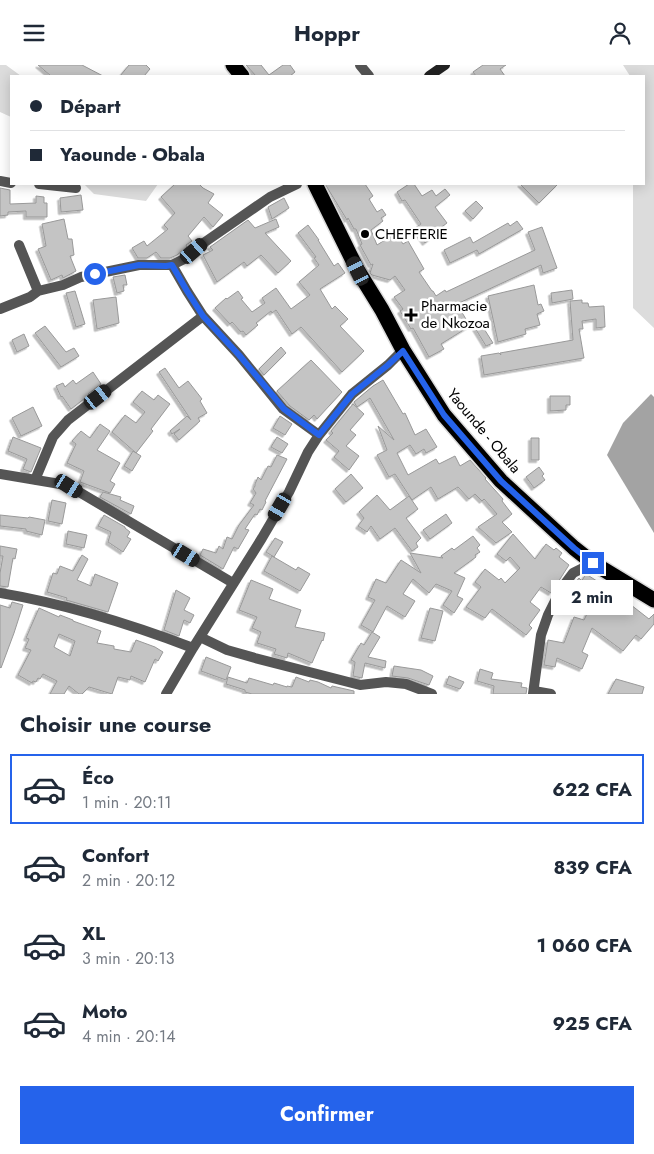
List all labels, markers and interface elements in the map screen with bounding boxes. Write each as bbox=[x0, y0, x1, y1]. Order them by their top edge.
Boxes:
text: Hoppr bbox=[294, 17, 360, 49]
icon: menu bbox=[20, 19, 48, 47]
icon: person bbox=[606, 19, 634, 47]
text: Départ bbox=[60, 93, 121, 120]
text: Yaounde - Obala bbox=[60, 141, 205, 168]
place label: CHEFFERIE bbox=[375, 223, 448, 245]
marker: CHEFFERIE bbox=[359, 228, 371, 240]
car bbox=[177, 235, 210, 267]
car bbox=[344, 254, 371, 288]
route start bbox=[84, 263, 106, 285]
place label: Pharmacie de Nkozoa bbox=[421, 295, 490, 334]
marker: Pharmacie de Nkozoa bbox=[405, 309, 417, 321]
car bbox=[81, 382, 114, 412]
street label: Yaounde - Obala bbox=[442, 384, 526, 478]
car bbox=[52, 472, 85, 500]
car bbox=[266, 490, 293, 524]
car bbox=[169, 541, 202, 569]
route end bbox=[582, 552, 604, 574]
callout: 2 min bbox=[552, 581, 634, 615]
text: 2 min bbox=[571, 586, 613, 609]
text: Choisir une course bbox=[20, 708, 211, 740]
text: Éco bbox=[82, 764, 114, 791]
icon: car bbox=[22, 767, 67, 812]
text: 622 CFA bbox=[552, 776, 632, 803]
text: 1 min · 20:11 bbox=[82, 791, 171, 814]
text: Confort bbox=[82, 842, 149, 869]
icon: car bbox=[22, 845, 67, 890]
text: 839 CFA bbox=[553, 854, 632, 881]
text: 2 min · 20:12 bbox=[82, 869, 175, 892]
text: XL bbox=[82, 920, 105, 947]
icon: car bbox=[22, 923, 67, 968]
text: 1 060 CFA bbox=[537, 932, 632, 959]
text: 3 min · 20:13 bbox=[82, 947, 174, 970]
text: Moto bbox=[82, 998, 127, 1025]
icon: car bbox=[22, 1001, 67, 1046]
text: 925 CFA bbox=[552, 1010, 632, 1037]
text: 4 min · 20:14 bbox=[82, 1025, 176, 1048]
button: Confirmer bbox=[20, 1086, 634, 1144]

